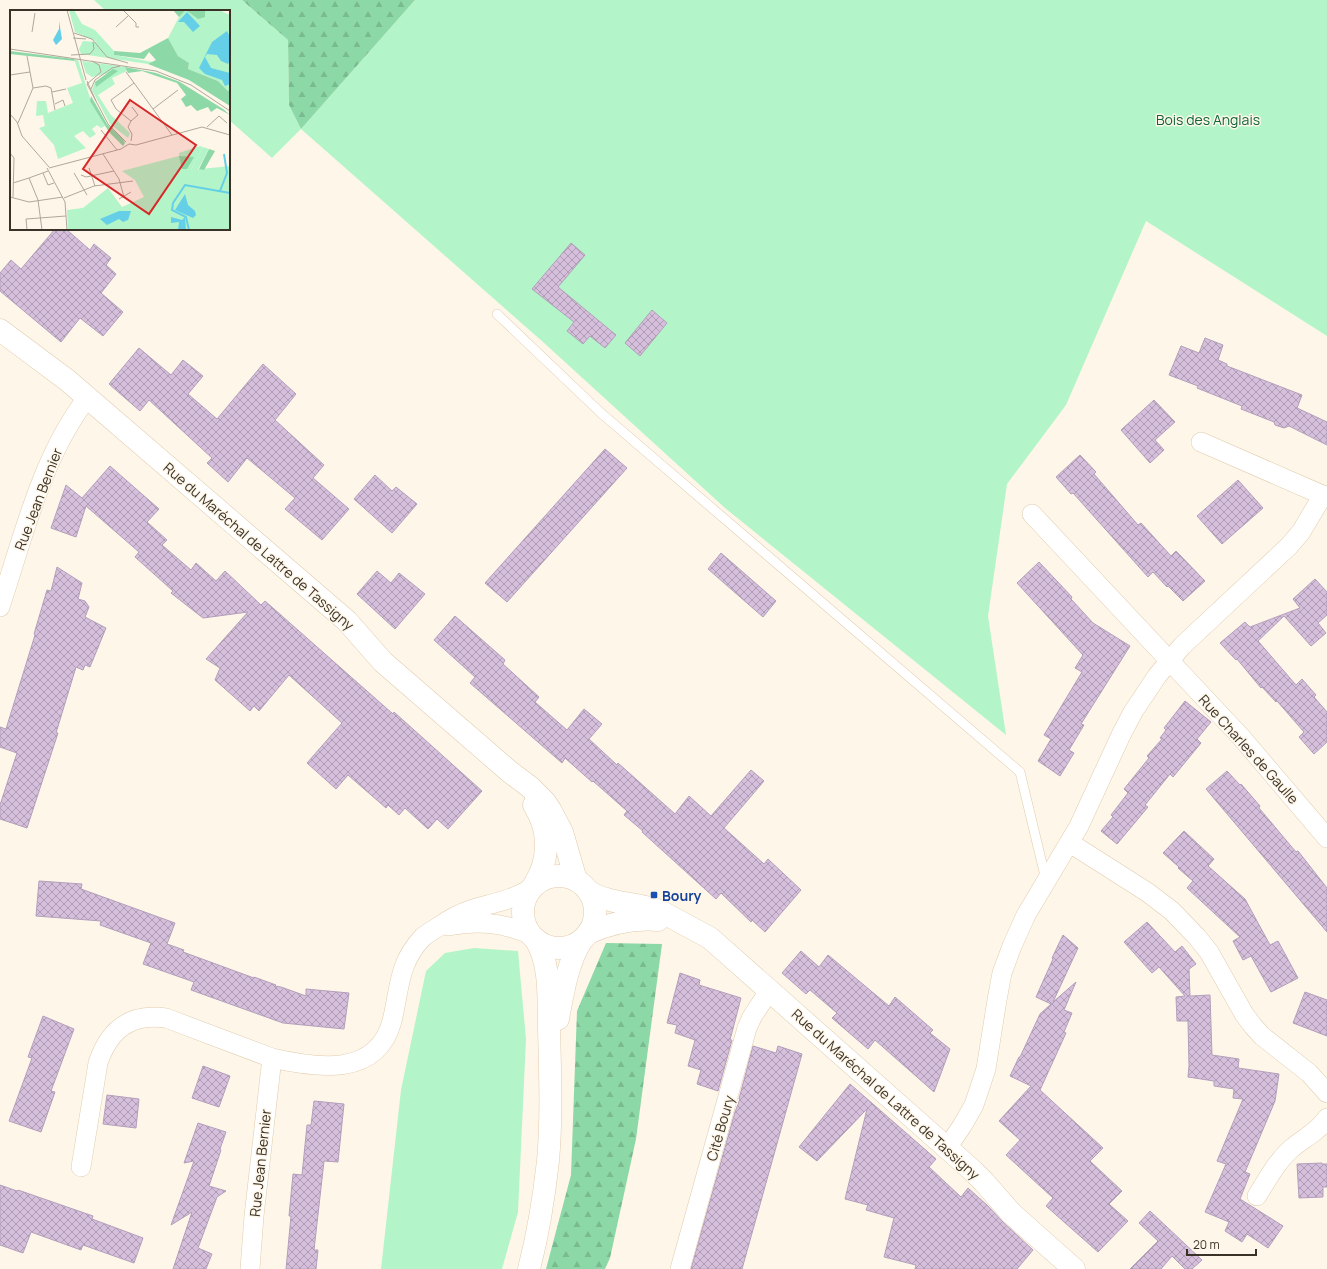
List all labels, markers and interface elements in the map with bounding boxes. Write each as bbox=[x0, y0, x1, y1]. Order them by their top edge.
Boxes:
inset map bbox=[10, 10, 230, 230]
park label: Bois des Anglais bbox=[1156, 110, 1260, 129]
street label: Rue Jean Bernier bbox=[10, 445, 66, 553]
street label: Rue du Maréchal de Lattre de Tassigny bbox=[160, 458, 359, 635]
street label: Rue Charles de Gaulle bbox=[1195, 690, 1303, 808]
place label: Boury bbox=[662, 886, 702, 905]
marker: Boury bbox=[649, 890, 659, 900]
street label: Rue du Maréchal de Lattre de Tassigny bbox=[788, 1004, 985, 1184]
street label: Cité Boury bbox=[702, 1092, 739, 1163]
street label: Rue Jean Bernier bbox=[245, 1108, 275, 1218]
scale bar bbox=[1187, 1231, 1256, 1257]
text: 20 m bbox=[1193, 1236, 1220, 1253]

